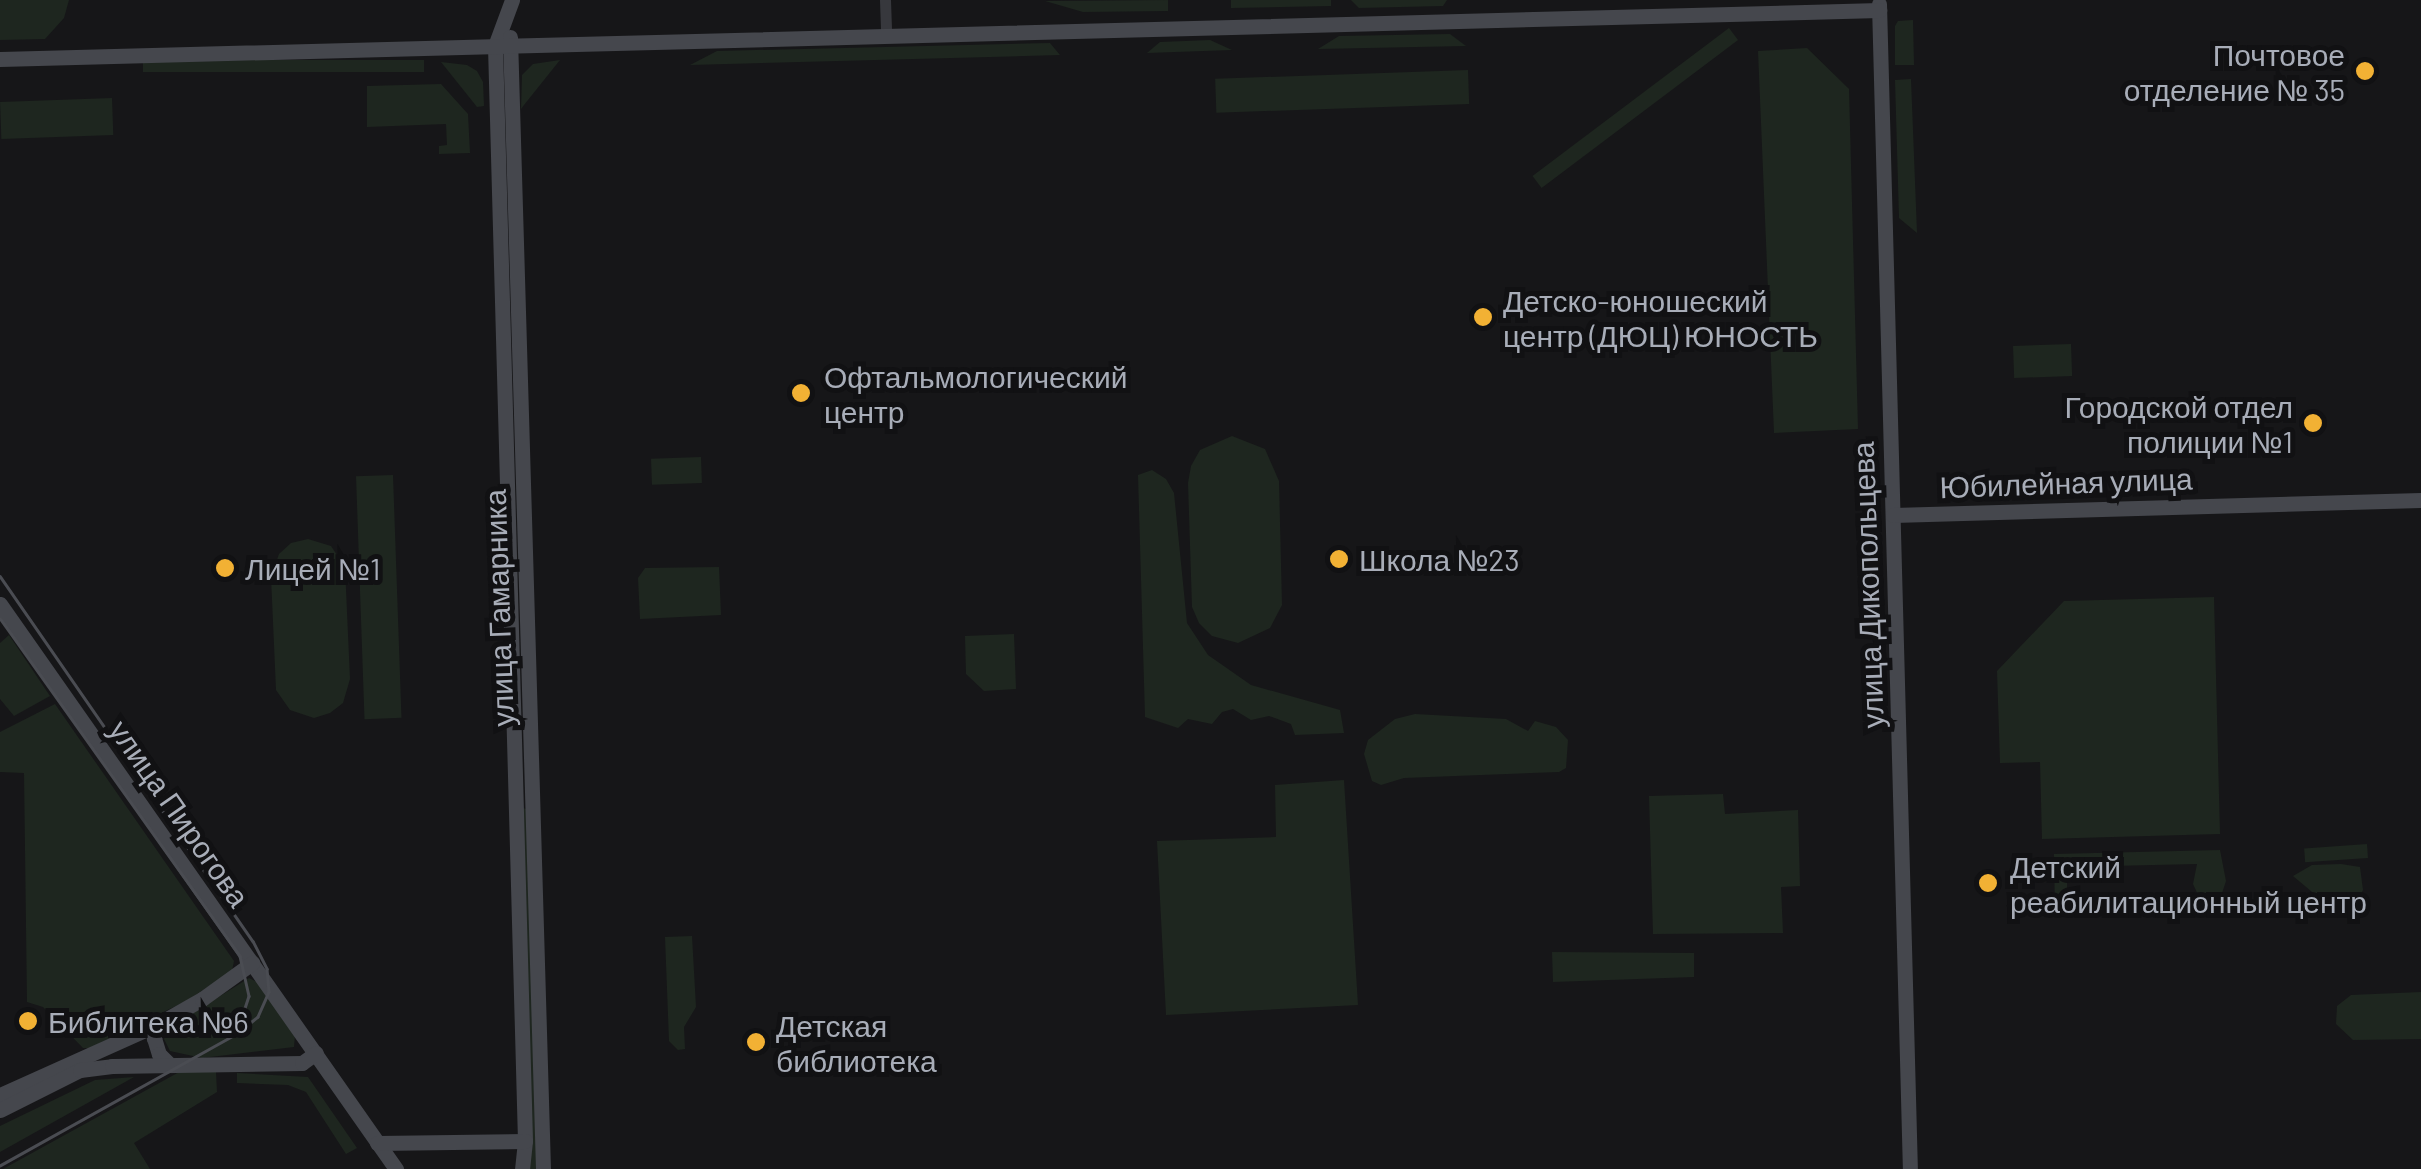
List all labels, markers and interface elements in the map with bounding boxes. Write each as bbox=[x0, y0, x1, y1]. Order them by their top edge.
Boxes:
place label: Почтовое отделение № 35 bbox=[2124, 36, 2345, 106]
marker: Почтовое отделение № 35 bbox=[2354, 60, 2376, 82]
place label: Детско-юношеский центр (ДЮЦ) ЮНОСТЬ bbox=[1503, 282, 1818, 352]
marker: Детско-юношеский центр (ДЮЦ) ЮНОСТЬ bbox=[1472, 306, 1494, 328]
place label: Офтальмологический центр bbox=[824, 358, 1127, 428]
marker: Офтальмологический центр bbox=[788, 380, 814, 406]
place label: Городской отдел полиции №1 bbox=[2064, 388, 2293, 458]
marker: Городской отдел полиции №1 bbox=[2302, 412, 2324, 434]
street label: улица Дикопольцева bbox=[1844, 441, 1890, 729]
street label: Юбилейная улица bbox=[1939, 460, 2193, 504]
street label: улица Гамарника bbox=[476, 489, 520, 727]
place label: Школа №23 bbox=[1359, 541, 1520, 577]
marker: Школа №23 bbox=[1328, 548, 1350, 570]
place label: Лицей №1 bbox=[245, 550, 380, 586]
marker: Лицей №1 bbox=[214, 557, 236, 579]
street label: улица Пирогова bbox=[102, 713, 258, 913]
place label: Детский реабилитационный центр bbox=[2010, 848, 2367, 918]
marker: Детский реабилитационный центр bbox=[1975, 870, 2001, 896]
place label: Библитека №6 bbox=[48, 1003, 249, 1039]
place label: Детская библиотека bbox=[776, 1007, 937, 1078]
marker: Библитека №6 bbox=[17, 1010, 39, 1032]
marker: Детская библиотека bbox=[745, 1031, 767, 1053]

